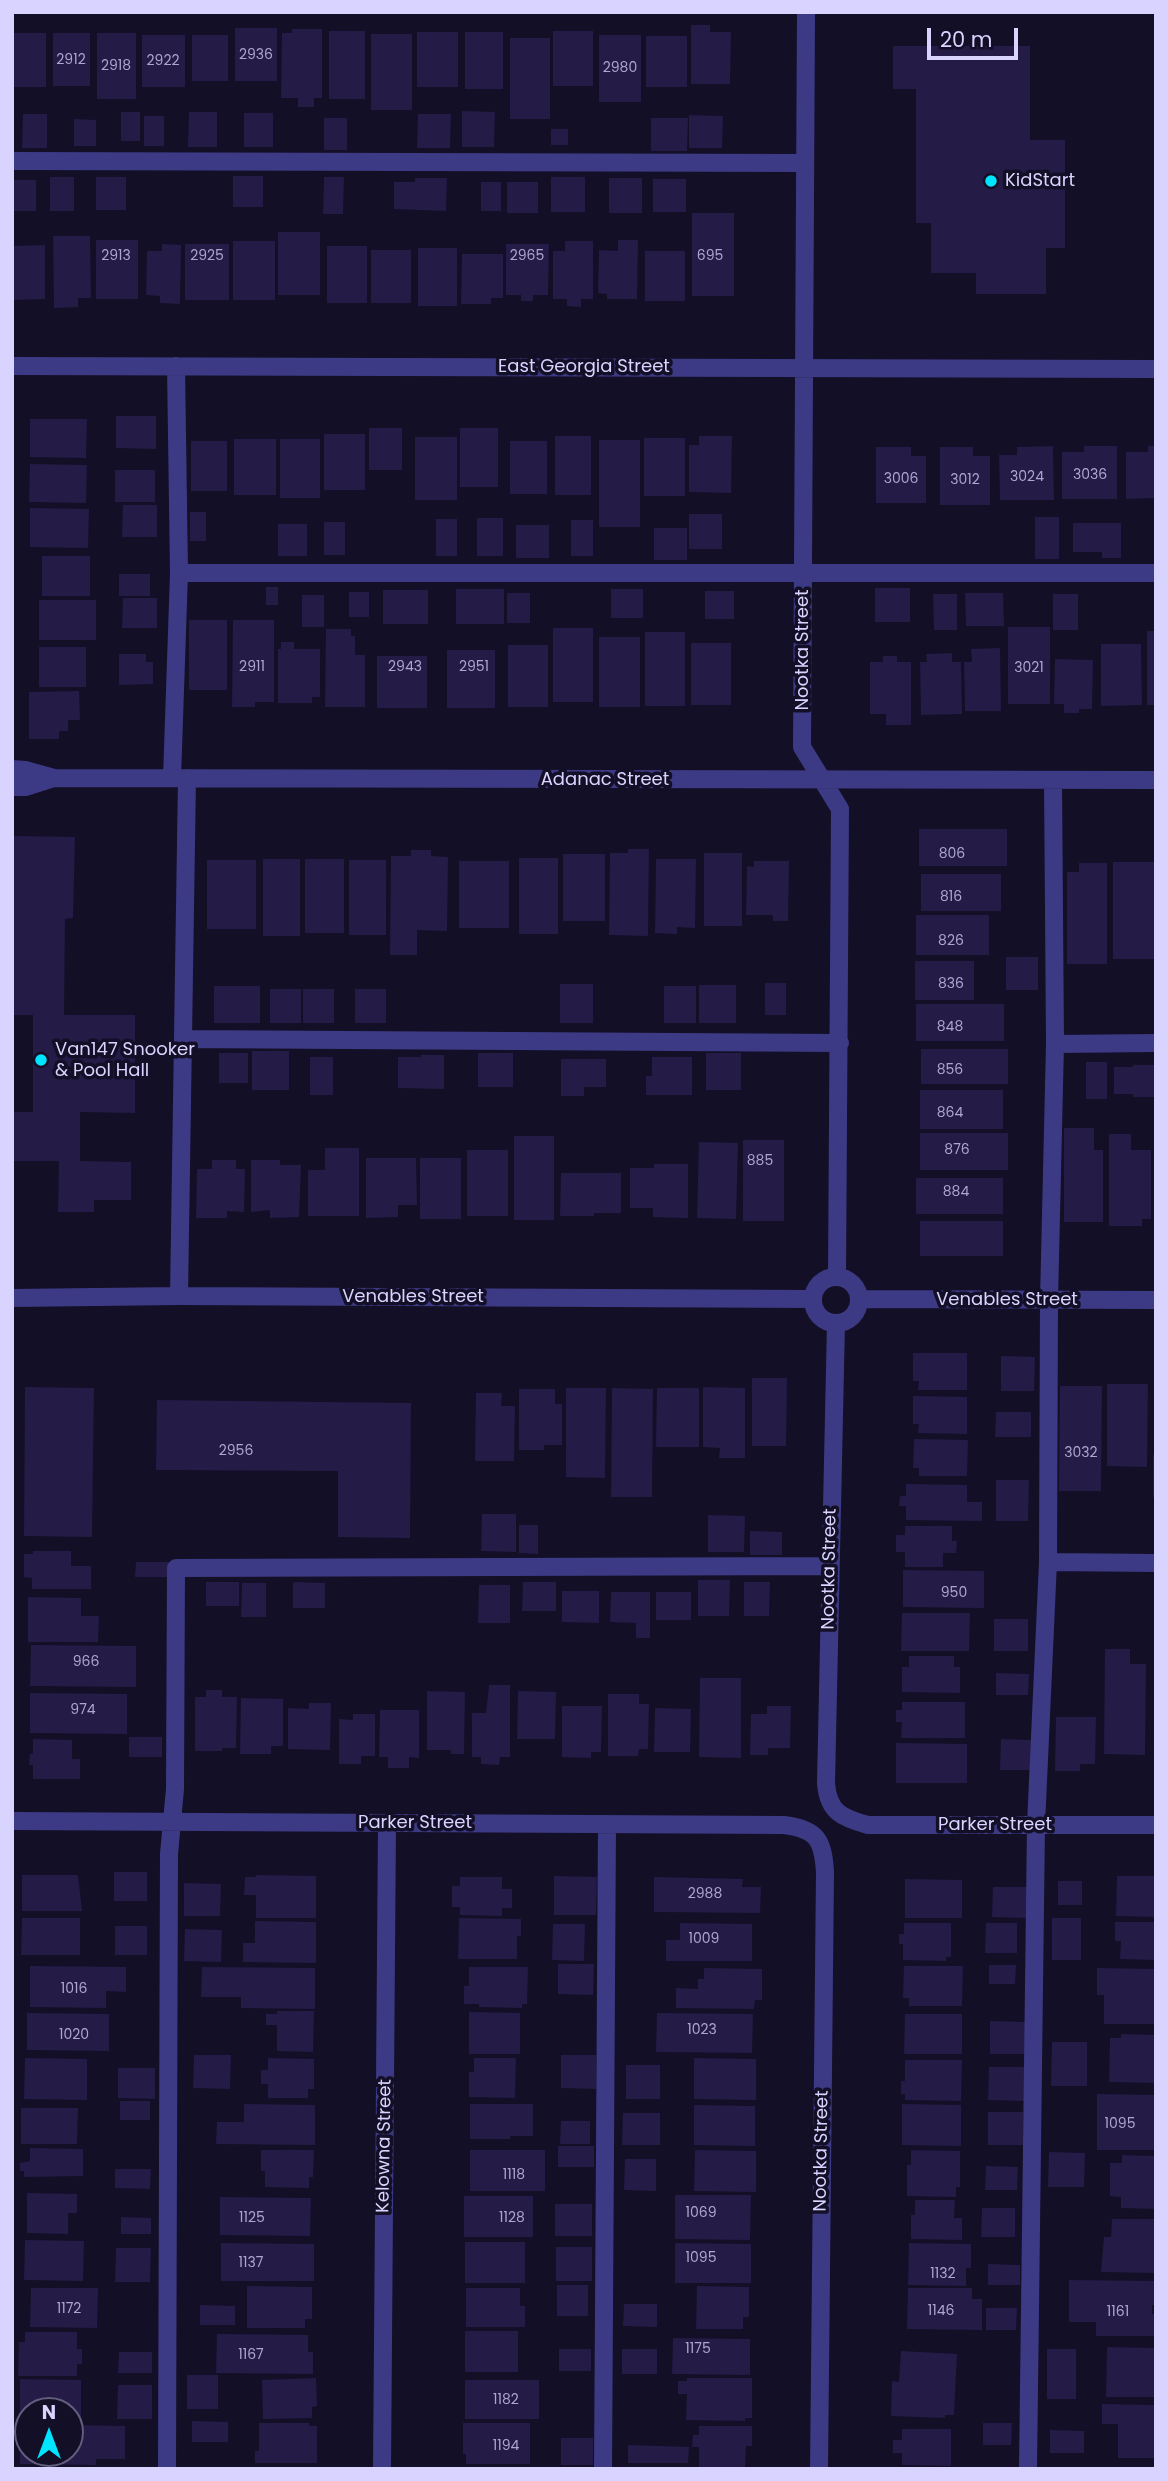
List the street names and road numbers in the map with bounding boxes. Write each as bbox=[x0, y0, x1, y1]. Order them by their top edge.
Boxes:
street label: East Georgia Street bbox=[498, 356, 670, 378]
street label: Nootka Street bbox=[792, 589, 814, 711]
street label: Adanac Street bbox=[541, 769, 669, 791]
street label: Venables Street bbox=[342, 1286, 484, 1308]
street label: Venables Street bbox=[936, 1289, 1078, 1311]
street label: Nootka Street bbox=[818, 1508, 842, 1630]
street label: Parker Street bbox=[358, 1812, 472, 1834]
street label: Parker Street bbox=[938, 1814, 1052, 1836]
street label: Kelowna Street bbox=[373, 2079, 397, 2213]
street label: Nootka Street bbox=[810, 2090, 834, 2212]

